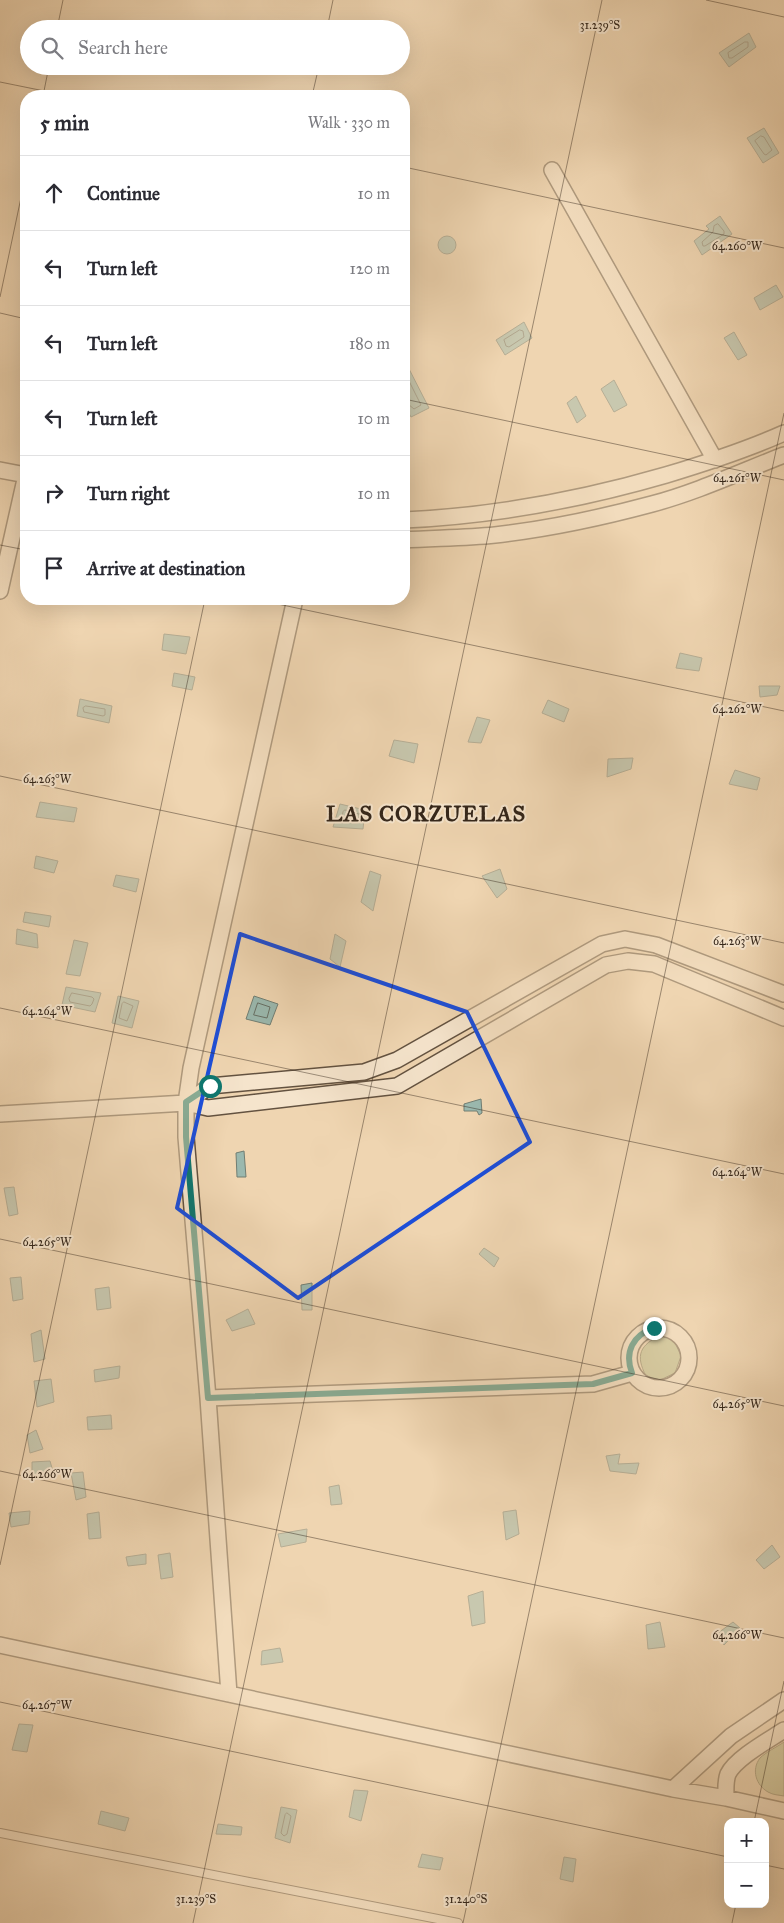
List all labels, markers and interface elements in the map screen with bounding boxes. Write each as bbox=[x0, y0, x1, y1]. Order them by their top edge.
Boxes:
text: 31.239°S bbox=[580, 18, 620, 32]
search box bbox=[20, 20, 410, 75]
icon: search bbox=[38, 34, 66, 62]
text: Search here bbox=[78, 36, 168, 59]
text: 5 min bbox=[40, 110, 89, 136]
text: Walk · 330 m bbox=[308, 113, 390, 132]
icon: ahead bbox=[40, 179, 68, 207]
text: Continue bbox=[87, 182, 160, 205]
text: 10 m bbox=[358, 184, 390, 203]
text: 64.260°W bbox=[712, 239, 763, 253]
icon: left bbox=[40, 254, 68, 282]
text: Turn left bbox=[87, 257, 157, 280]
text: 120 m bbox=[350, 259, 390, 278]
icon: left bbox=[40, 329, 68, 357]
text: Turn left bbox=[87, 332, 157, 355]
text: 180 m bbox=[349, 334, 390, 353]
icon: left bbox=[40, 404, 68, 432]
text: Turn left bbox=[87, 407, 157, 430]
text: 10 m bbox=[358, 409, 390, 428]
text: 64.261°W bbox=[713, 471, 762, 485]
icon: right bbox=[40, 479, 68, 507]
text: Turn right bbox=[87, 482, 170, 505]
text: 10 m bbox=[358, 484, 390, 503]
icon: arrive bbox=[40, 554, 68, 582]
text: Arrive at destination bbox=[87, 557, 245, 580]
text: 64.262°W bbox=[712, 702, 762, 716]
text: 64.263°W bbox=[23, 772, 72, 786]
district label: LAS CORZUELAS bbox=[326, 800, 526, 827]
text: 64.263°W bbox=[713, 934, 762, 948]
text: 64.264°W bbox=[22, 1004, 73, 1018]
route start bbox=[199, 1075, 222, 1098]
text: 64.264°W bbox=[712, 1165, 763, 1179]
text: 64.265°W bbox=[23, 1235, 72, 1249]
route end bbox=[643, 1317, 666, 1340]
text: 64.265°W bbox=[713, 1397, 762, 1411]
text: 64.266°W bbox=[22, 1467, 72, 1481]
text: 64.266°W bbox=[712, 1628, 762, 1642]
text: 64.267°W bbox=[22, 1698, 73, 1712]
map controls bbox=[724, 1818, 769, 1908]
button: + bbox=[724, 1818, 769, 1863]
button: − bbox=[724, 1863, 769, 1908]
text: 31.239°S bbox=[176, 1892, 216, 1906]
text: 31.240°S bbox=[445, 1892, 488, 1906]

